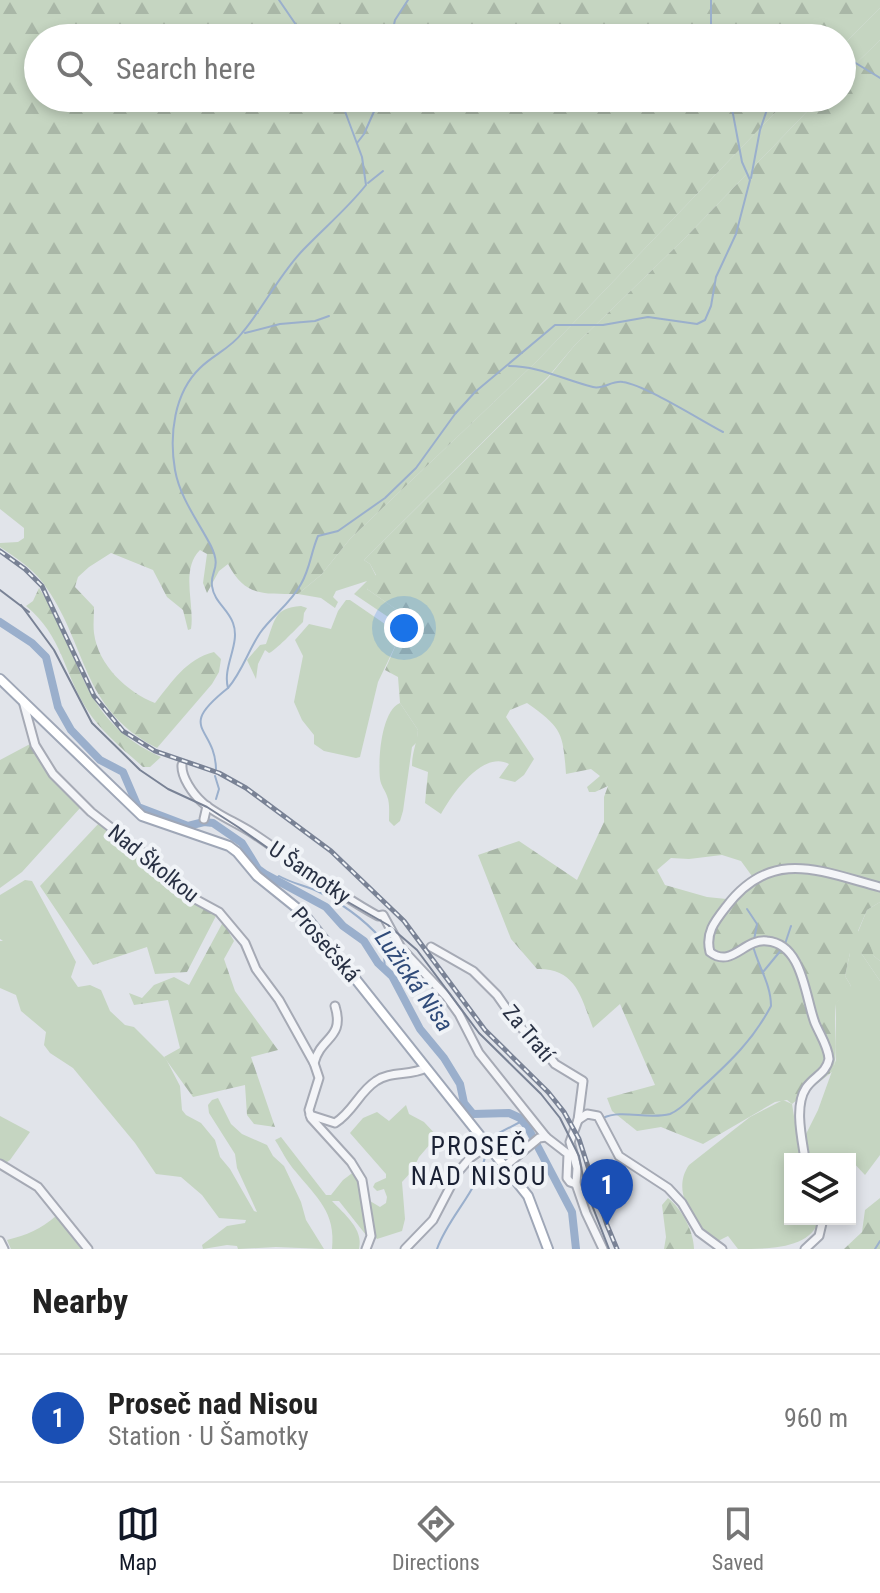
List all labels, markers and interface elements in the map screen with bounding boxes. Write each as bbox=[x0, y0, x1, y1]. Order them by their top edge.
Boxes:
search box bbox=[24, 24, 856, 112]
icon: search bbox=[52, 46, 96, 90]
text: Search here bbox=[116, 51, 256, 86]
your location bbox=[384, 608, 424, 648]
street label: Nad Školkou bbox=[103, 819, 204, 907]
street label: U Šamotky bbox=[264, 836, 355, 909]
street label: Prosečská bbox=[286, 902, 365, 987]
water label: Lužická Nisa bbox=[369, 925, 459, 1037]
street label: Za Tratí bbox=[498, 1000, 560, 1067]
district label: PROSEČ NAD NISOU bbox=[411, 1131, 547, 1191]
map controls bbox=[784, 1153, 856, 1225]
button: layers bbox=[784, 1153, 856, 1225]
pin: 1 bbox=[581, 1159, 633, 1225]
text: Nearby bbox=[32, 1281, 128, 1321]
text: Proseč nad Nisou bbox=[108, 1386, 318, 1421]
text: 1 bbox=[51, 1403, 65, 1433]
text: 960 m bbox=[784, 1403, 848, 1433]
text: Station · U Šamotky bbox=[108, 1421, 309, 1451]
tab: Map bbox=[116, 1502, 160, 1575]
tab: Directions bbox=[392, 1502, 480, 1575]
tab: Saved bbox=[712, 1502, 764, 1575]

